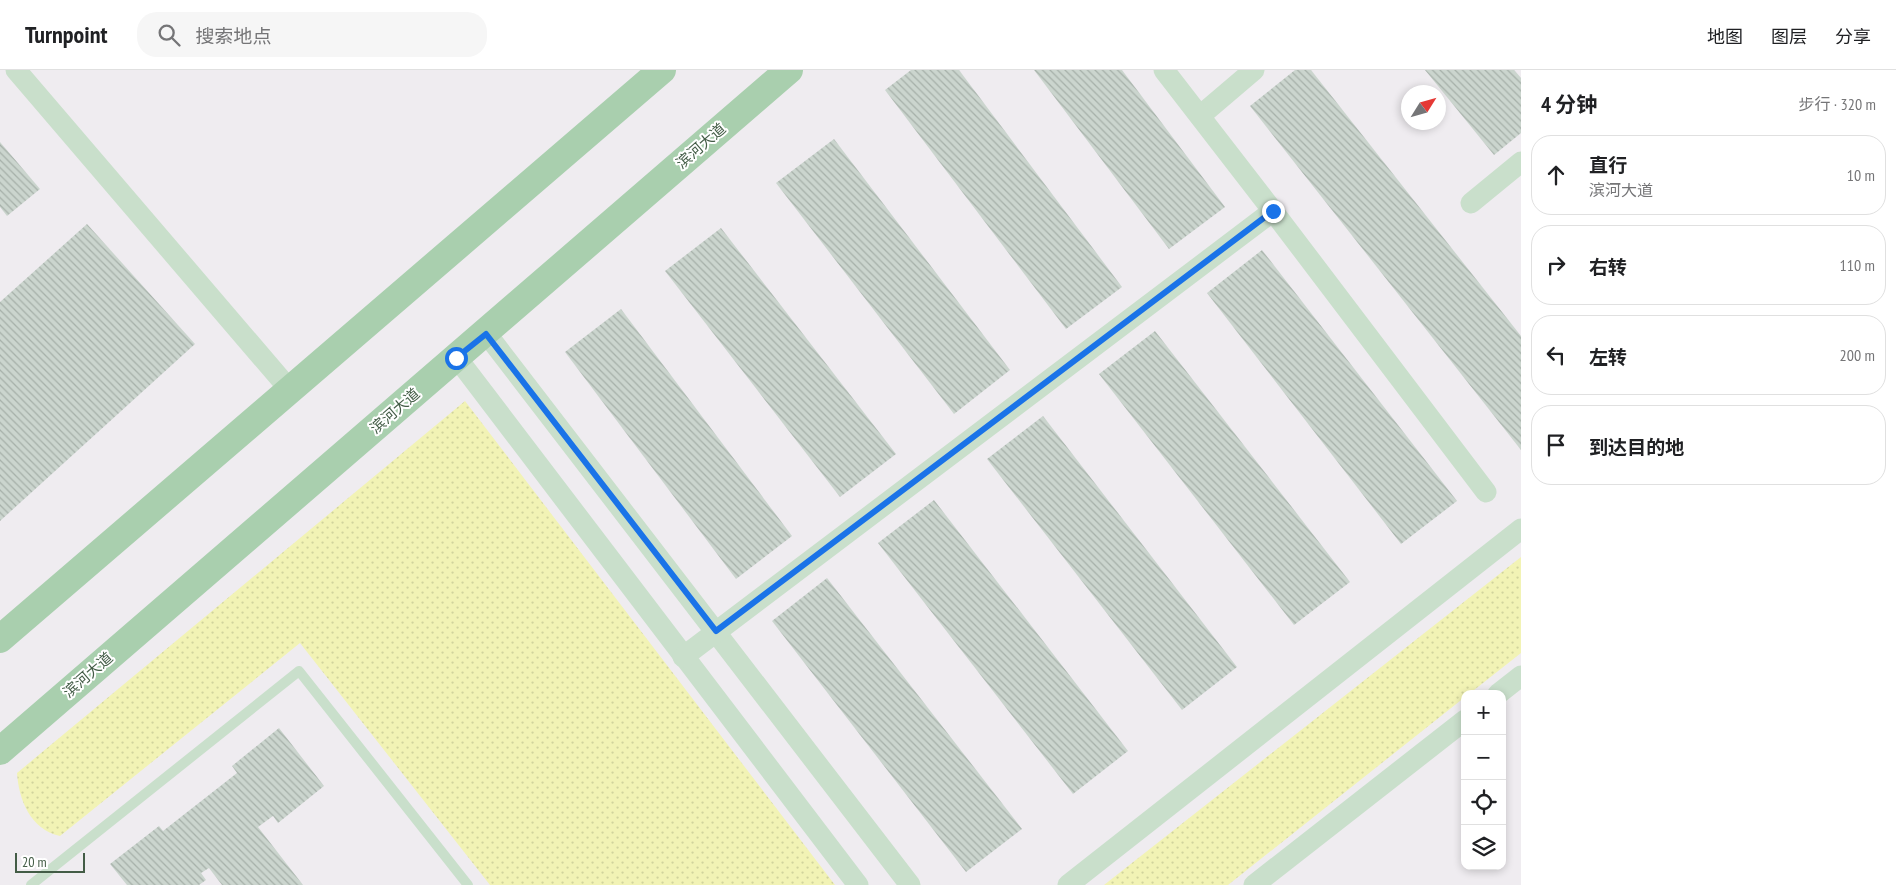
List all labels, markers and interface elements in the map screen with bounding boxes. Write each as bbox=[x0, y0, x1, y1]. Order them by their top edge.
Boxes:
search box bbox=[137, 12, 487, 57]
text: Turnpoint bbox=[25, 19, 107, 50]
icon: search bbox=[155, 21, 183, 49]
text: 搜索地点 bbox=[195, 24, 271, 48]
text: 地图 bbox=[1707, 25, 1743, 48]
text: 图层 bbox=[1771, 25, 1807, 48]
text: 分享 bbox=[1835, 25, 1871, 48]
north arrow bbox=[1401, 85, 1446, 130]
text: 4 分钟 bbox=[1541, 91, 1597, 118]
text: 步行 · 320 m bbox=[1798, 94, 1876, 114]
street label: 滨河大道 bbox=[672, 119, 730, 172]
text: 直行 bbox=[1589, 153, 1627, 177]
icon: ahead bbox=[1542, 161, 1570, 189]
text: 10 m bbox=[1847, 165, 1875, 185]
text: 滨河大道 bbox=[1589, 180, 1653, 200]
route end bbox=[1262, 200, 1285, 223]
icon: right bbox=[1542, 251, 1570, 279]
text: 右转 bbox=[1589, 255, 1627, 279]
text: 110 m bbox=[1840, 255, 1875, 275]
icon: left bbox=[1542, 341, 1570, 369]
text: 左转 bbox=[1589, 345, 1627, 369]
text: 200 m bbox=[1840, 345, 1875, 365]
route start bbox=[445, 347, 468, 370]
street label: 滨河大道 bbox=[366, 384, 424, 437]
icon: arrive bbox=[1542, 431, 1570, 459]
text: 到达目的地 bbox=[1589, 435, 1684, 459]
street label: 滨河大道 bbox=[59, 648, 117, 701]
map controls bbox=[1461, 690, 1506, 870]
button: + bbox=[1461, 690, 1506, 735]
button: − bbox=[1461, 735, 1506, 780]
button: locate bbox=[1461, 780, 1506, 825]
button: layers bbox=[1461, 825, 1506, 870]
scale bar bbox=[15, 850, 85, 873]
text: 20 m bbox=[22, 853, 47, 871]

